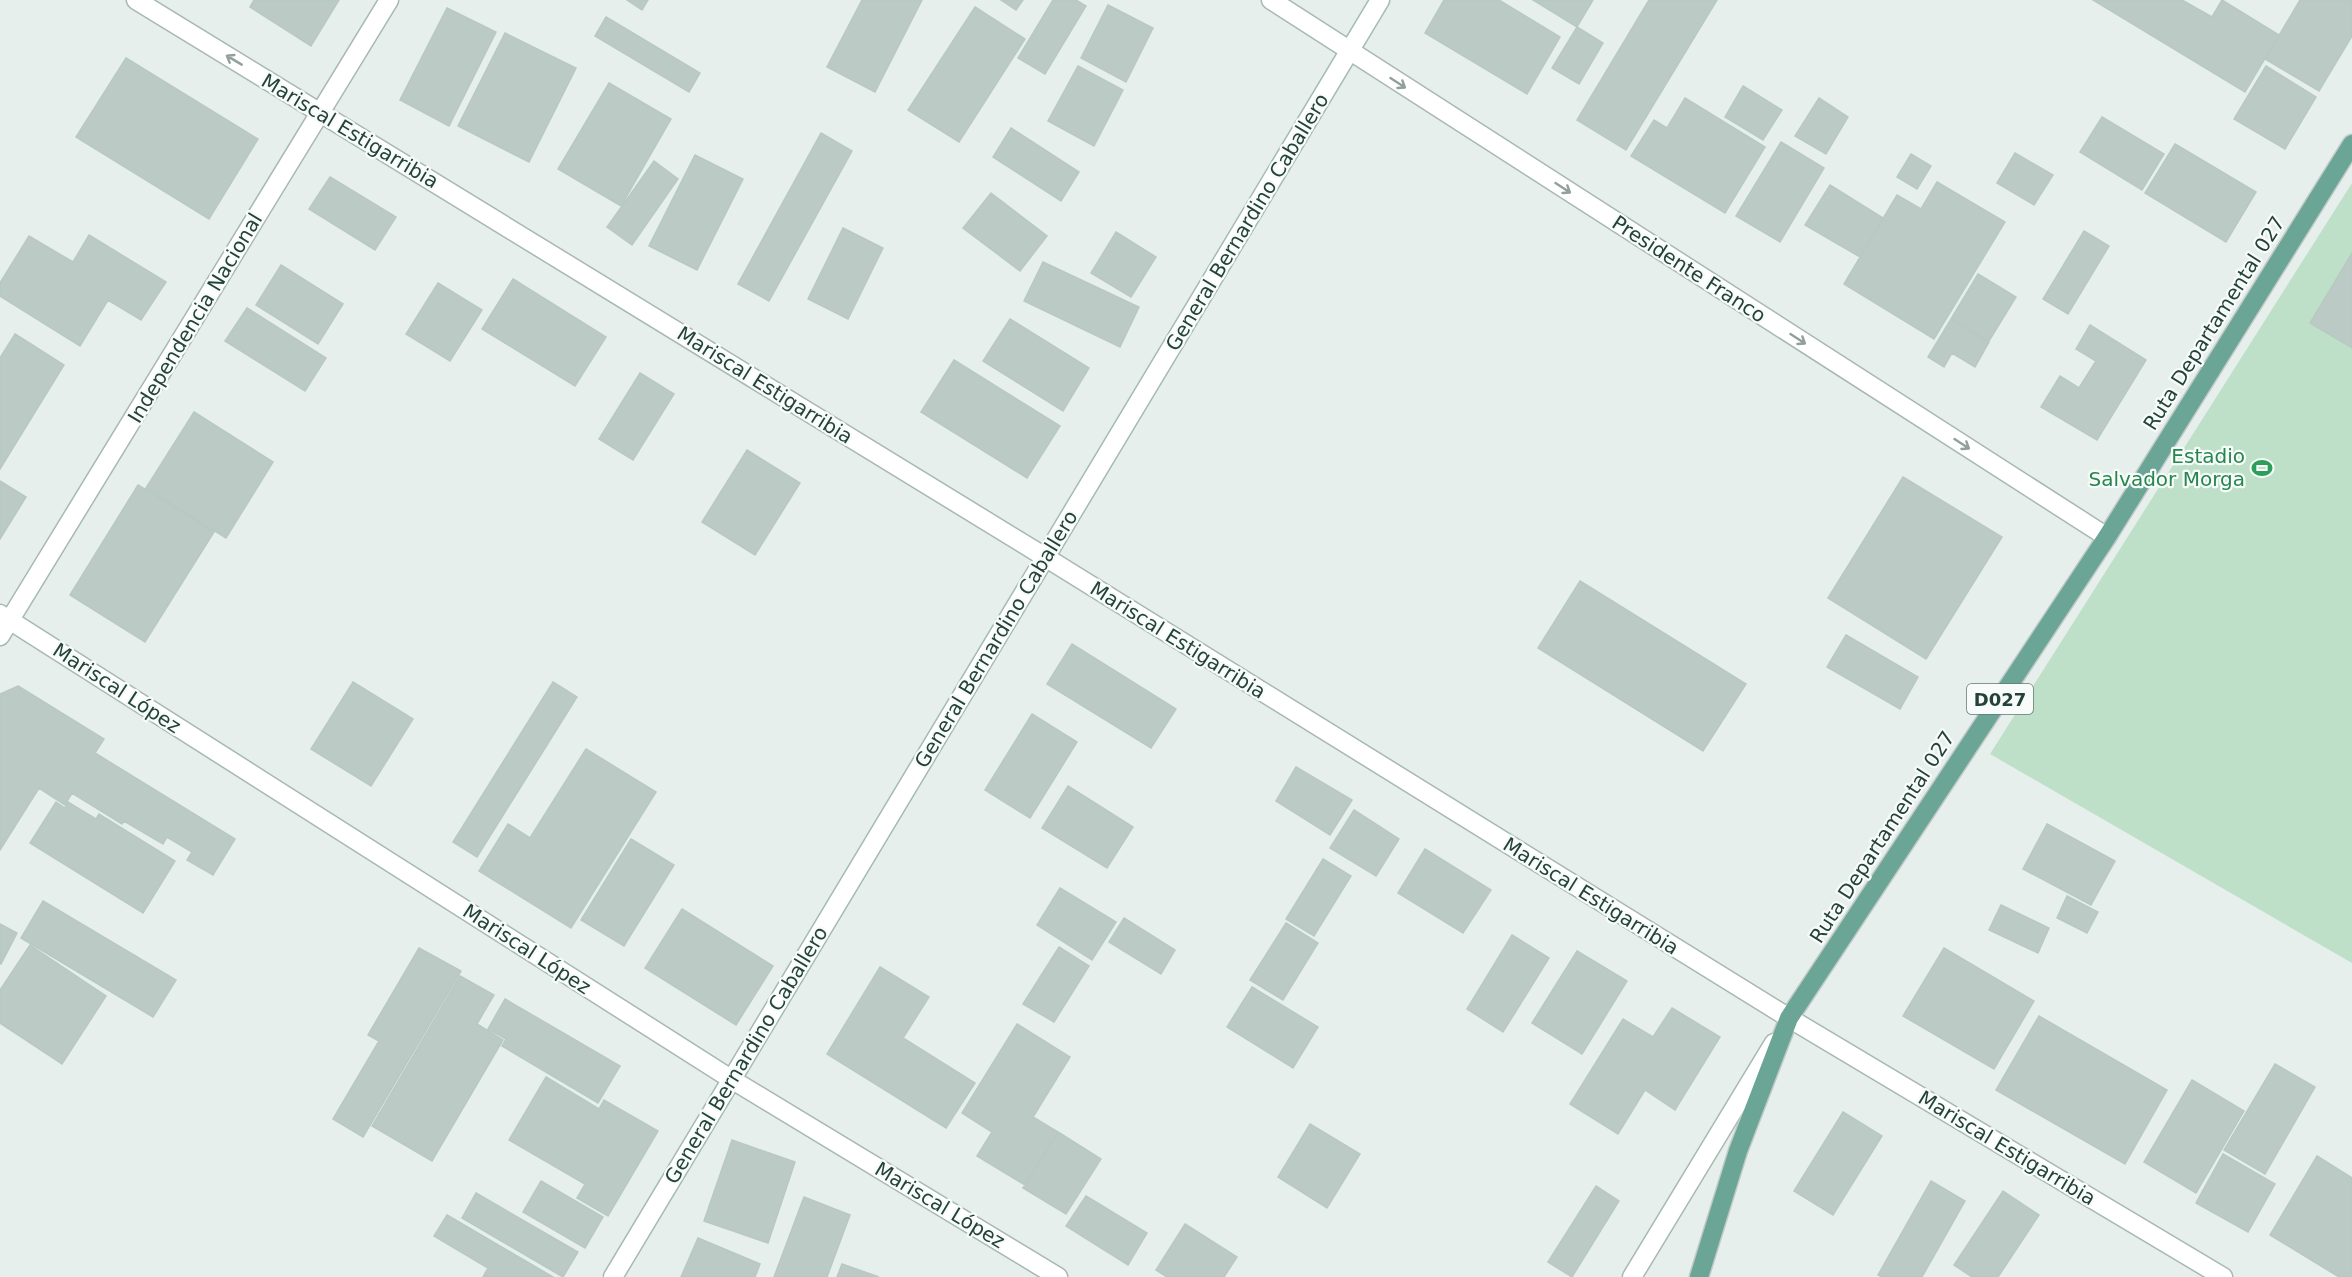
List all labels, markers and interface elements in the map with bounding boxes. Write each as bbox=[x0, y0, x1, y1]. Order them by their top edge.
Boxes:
one-way arrow bbox=[226, 54, 243, 66]
street label: Mariscal Estigarribia bbox=[257, 69, 443, 193]
one-way arrow bbox=[1390, 77, 1407, 90]
street label: General Bernardino Caballero bbox=[1160, 89, 1334, 355]
one-way arrow bbox=[1554, 183, 1571, 195]
street label: Independencia Nacional bbox=[123, 209, 267, 427]
street label: Presidente Franco bbox=[1608, 210, 1770, 328]
street label: Ruta Departamental 027 bbox=[2138, 212, 2290, 434]
street label: Mariscal Estigarribia bbox=[673, 321, 857, 449]
one-way arrow bbox=[1789, 333, 1805, 345]
one-way arrow bbox=[1953, 439, 1970, 451]
place label: Estadio Salvador Morga bbox=[2089, 444, 2245, 491]
sports icon: Estadio Salvador Morga bbox=[2250, 456, 2274, 480]
street label: General Bernardino Caballero bbox=[909, 506, 1083, 772]
street label: Mariscal Estigarribia bbox=[1086, 576, 1270, 704]
street label: Mariscal López bbox=[49, 638, 185, 738]
road number: D027 bbox=[1967, 684, 2033, 714]
street label: Ruta Departamental 027 bbox=[1804, 727, 1960, 947]
street label: Mariscal Estigarribia bbox=[1499, 832, 1683, 960]
street label: Mariscal López bbox=[459, 899, 595, 999]
street label: General Bernardino Caballero bbox=[659, 922, 833, 1188]
street label: Mariscal Estigarribia bbox=[1914, 1086, 2100, 1210]
street label: Mariscal López bbox=[871, 1157, 1009, 1253]

